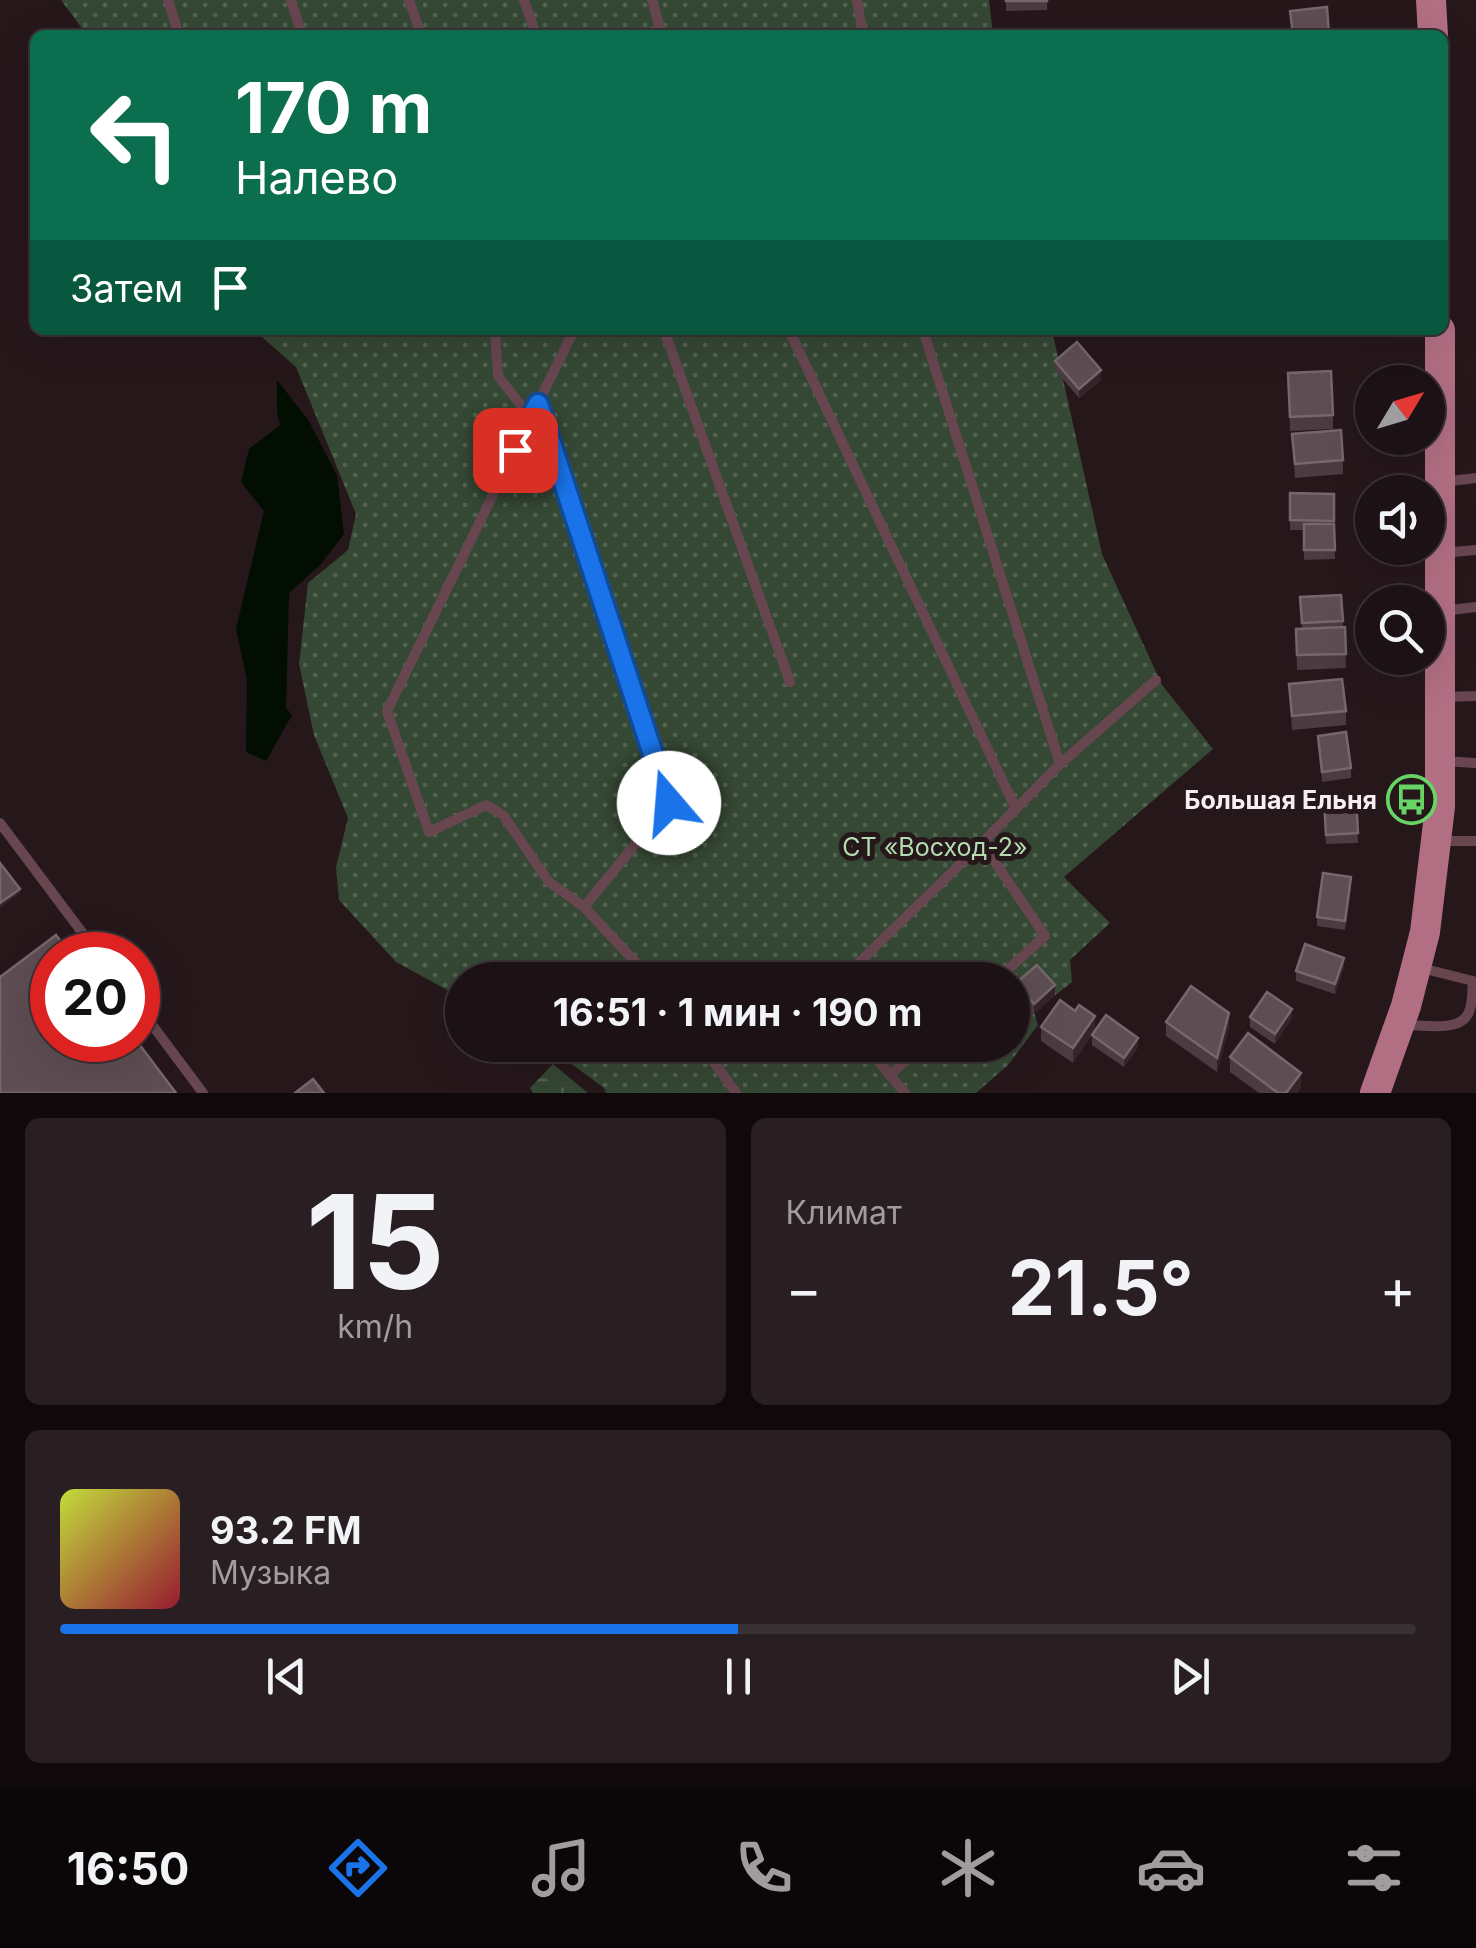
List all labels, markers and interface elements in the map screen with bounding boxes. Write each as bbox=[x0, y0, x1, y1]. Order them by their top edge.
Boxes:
text: 170 m bbox=[235, 65, 432, 150]
icon: left bbox=[70, 70, 200, 200]
text: Налево bbox=[235, 150, 398, 205]
icon: arrive bbox=[203, 260, 258, 315]
text: Затем bbox=[70, 265, 183, 311]
north arrow bbox=[1355, 365, 1445, 455]
map controls bbox=[1355, 365, 1445, 675]
pin bbox=[473, 408, 558, 493]
icon: arrive bbox=[488, 423, 543, 478]
button: sound bbox=[1355, 475, 1445, 565]
button: search bbox=[1355, 585, 1445, 675]
position arrow bbox=[617, 751, 721, 855]
bus stop icon: Большая Ельня bbox=[1386, 774, 1438, 826]
place label: Большая Ельня bbox=[1184, 785, 1377, 815]
park label: СТ «Восход-2» bbox=[842, 832, 1028, 862]
speed limit sign: 20 bbox=[30, 932, 160, 1062]
text: 16:51 · 1 мин · 190 m bbox=[553, 989, 922, 1035]
text: 15 bbox=[306, 1163, 445, 1320]
text: Климат bbox=[786, 1193, 902, 1232]
text: 21.5° bbox=[1008, 1242, 1194, 1333]
text: − bbox=[786, 1256, 822, 1322]
text: + bbox=[1380, 1256, 1416, 1322]
text: km/h bbox=[337, 1307, 413, 1346]
text: 93.2 FM bbox=[210, 1507, 362, 1553]
text: Музыка bbox=[210, 1553, 331, 1592]
icon: previous bbox=[259, 1649, 314, 1704]
icon: pause bbox=[711, 1649, 766, 1704]
icon: next bbox=[1163, 1649, 1218, 1704]
icon: directions bbox=[323, 1833, 393, 1903]
icon: music bbox=[526, 1833, 596, 1903]
icon: phone bbox=[729, 1833, 799, 1903]
icon: climate bbox=[933, 1833, 1003, 1903]
icon: car bbox=[1136, 1833, 1206, 1903]
icon: filters bbox=[1339, 1833, 1409, 1903]
text: 16:50 bbox=[67, 1841, 189, 1896]

